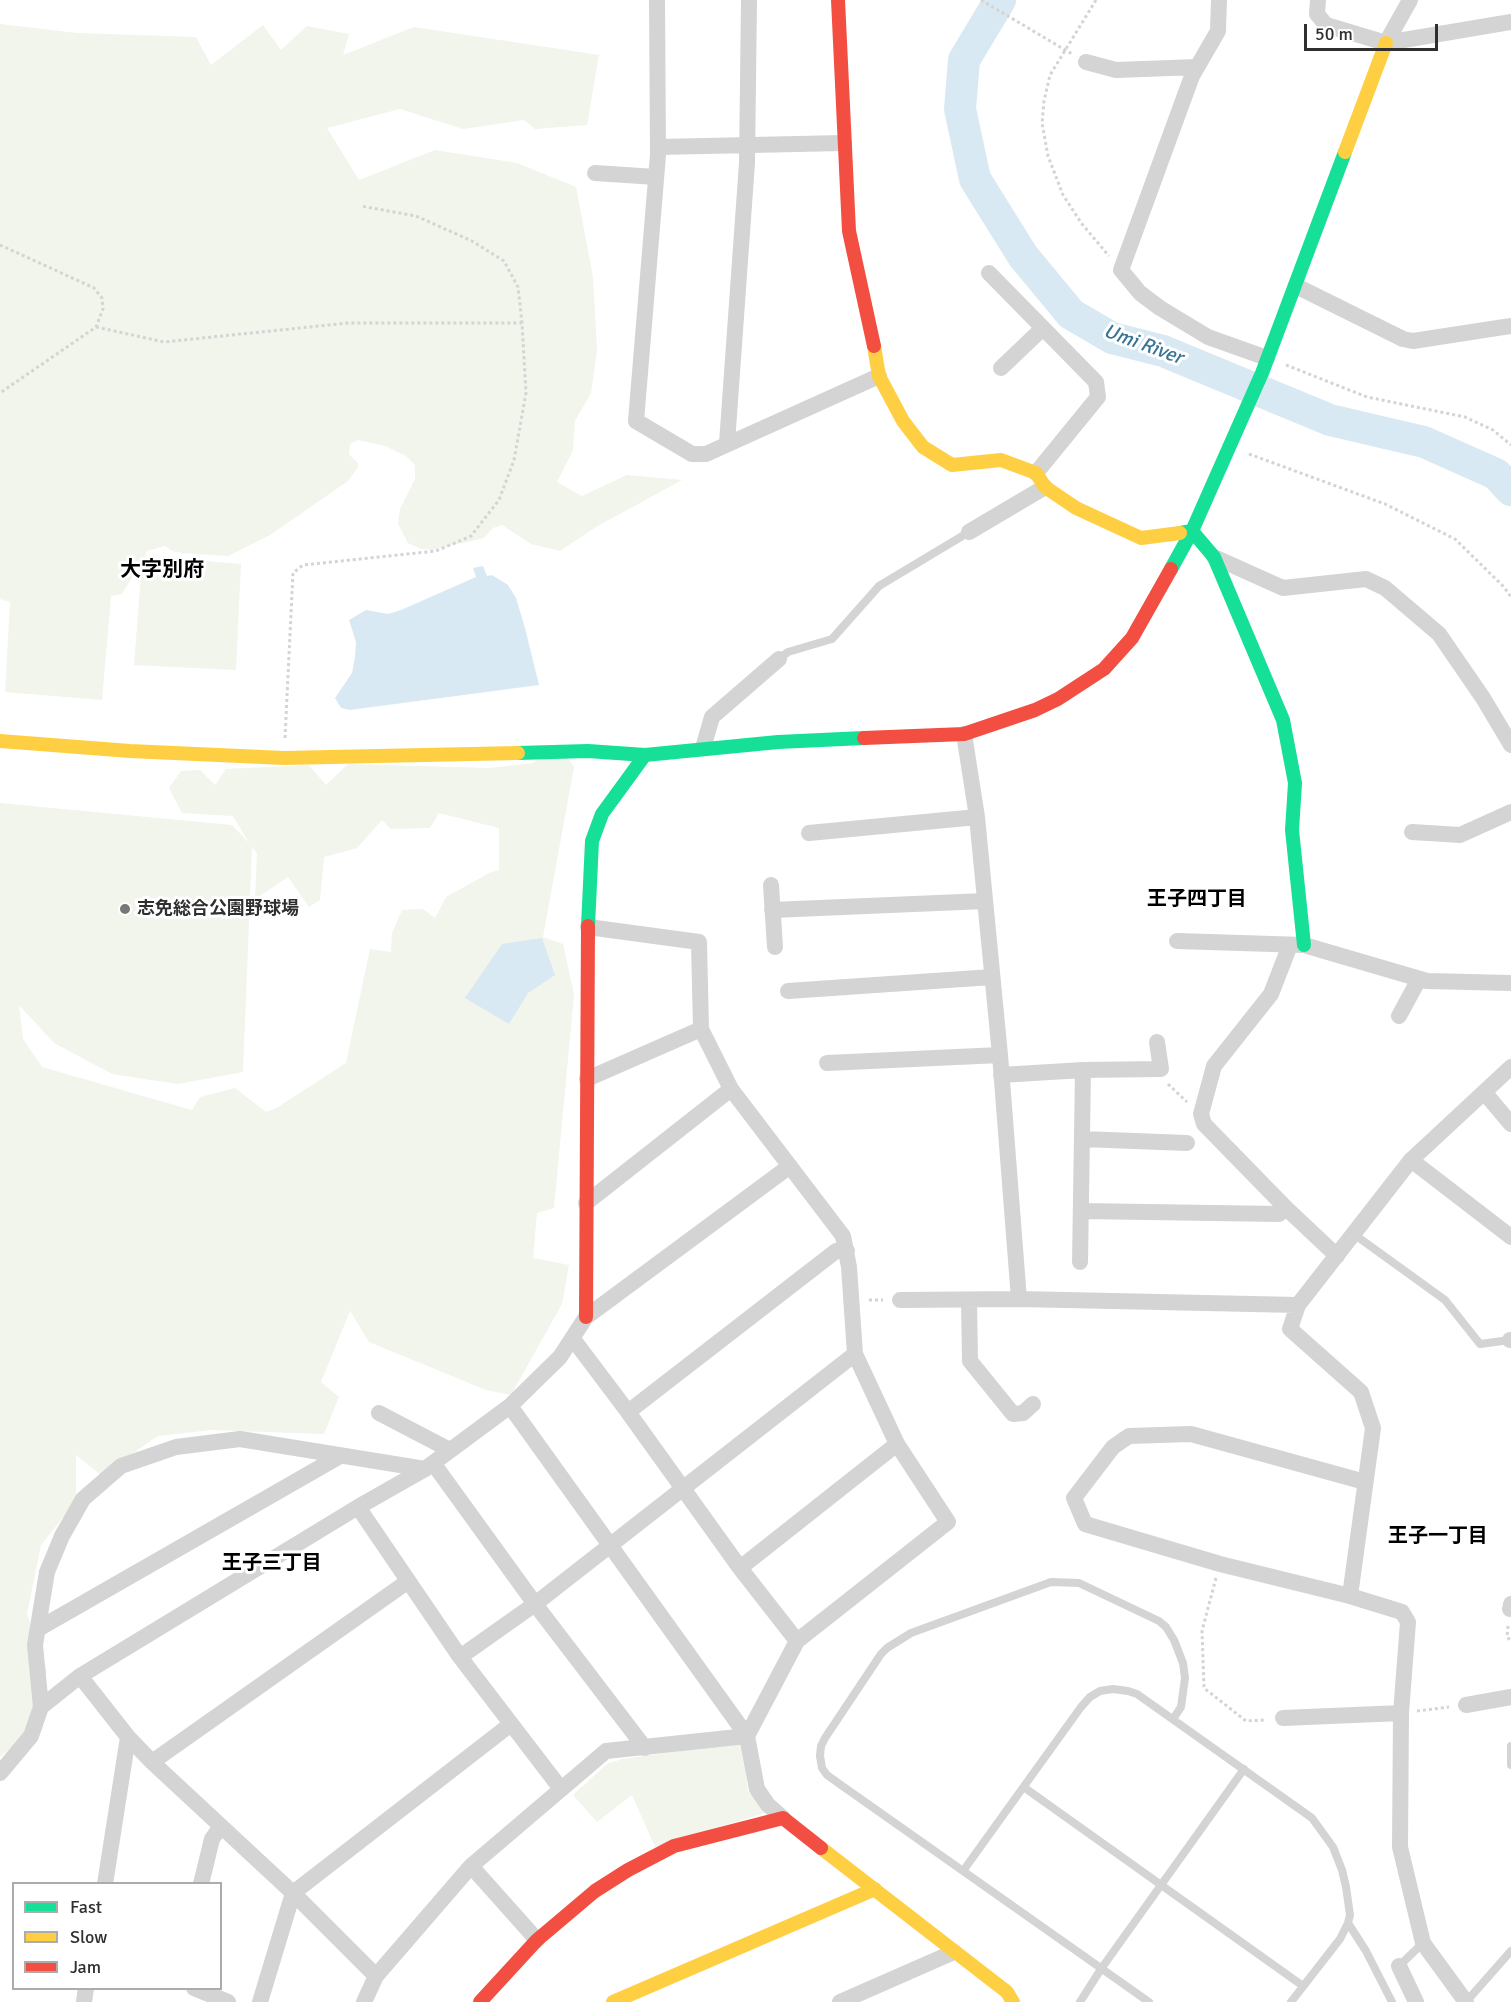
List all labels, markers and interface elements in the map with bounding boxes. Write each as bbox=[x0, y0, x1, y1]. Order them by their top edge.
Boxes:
scale bar bbox=[1307, 12, 1440, 50]
text: 50 m bbox=[1315, 23, 1353, 45]
water label: Umi River bbox=[1100, 320, 1186, 370]
district label: 大字別府 bbox=[120, 557, 204, 583]
district label: 王子四丁目 bbox=[1147, 888, 1247, 912]
place label: 志免総合公園野球場 bbox=[137, 898, 299, 920]
marker: 志免総合公園野球場 bbox=[118, 902, 132, 916]
district label: 王子一丁目 bbox=[1388, 1525, 1488, 1549]
district label: 王子三丁目 bbox=[222, 1552, 322, 1576]
legend bbox=[12, 1882, 222, 1990]
text: Fast bbox=[70, 1896, 102, 1918]
text: Slow bbox=[70, 1926, 107, 1948]
text: Jam bbox=[70, 1956, 101, 1978]

